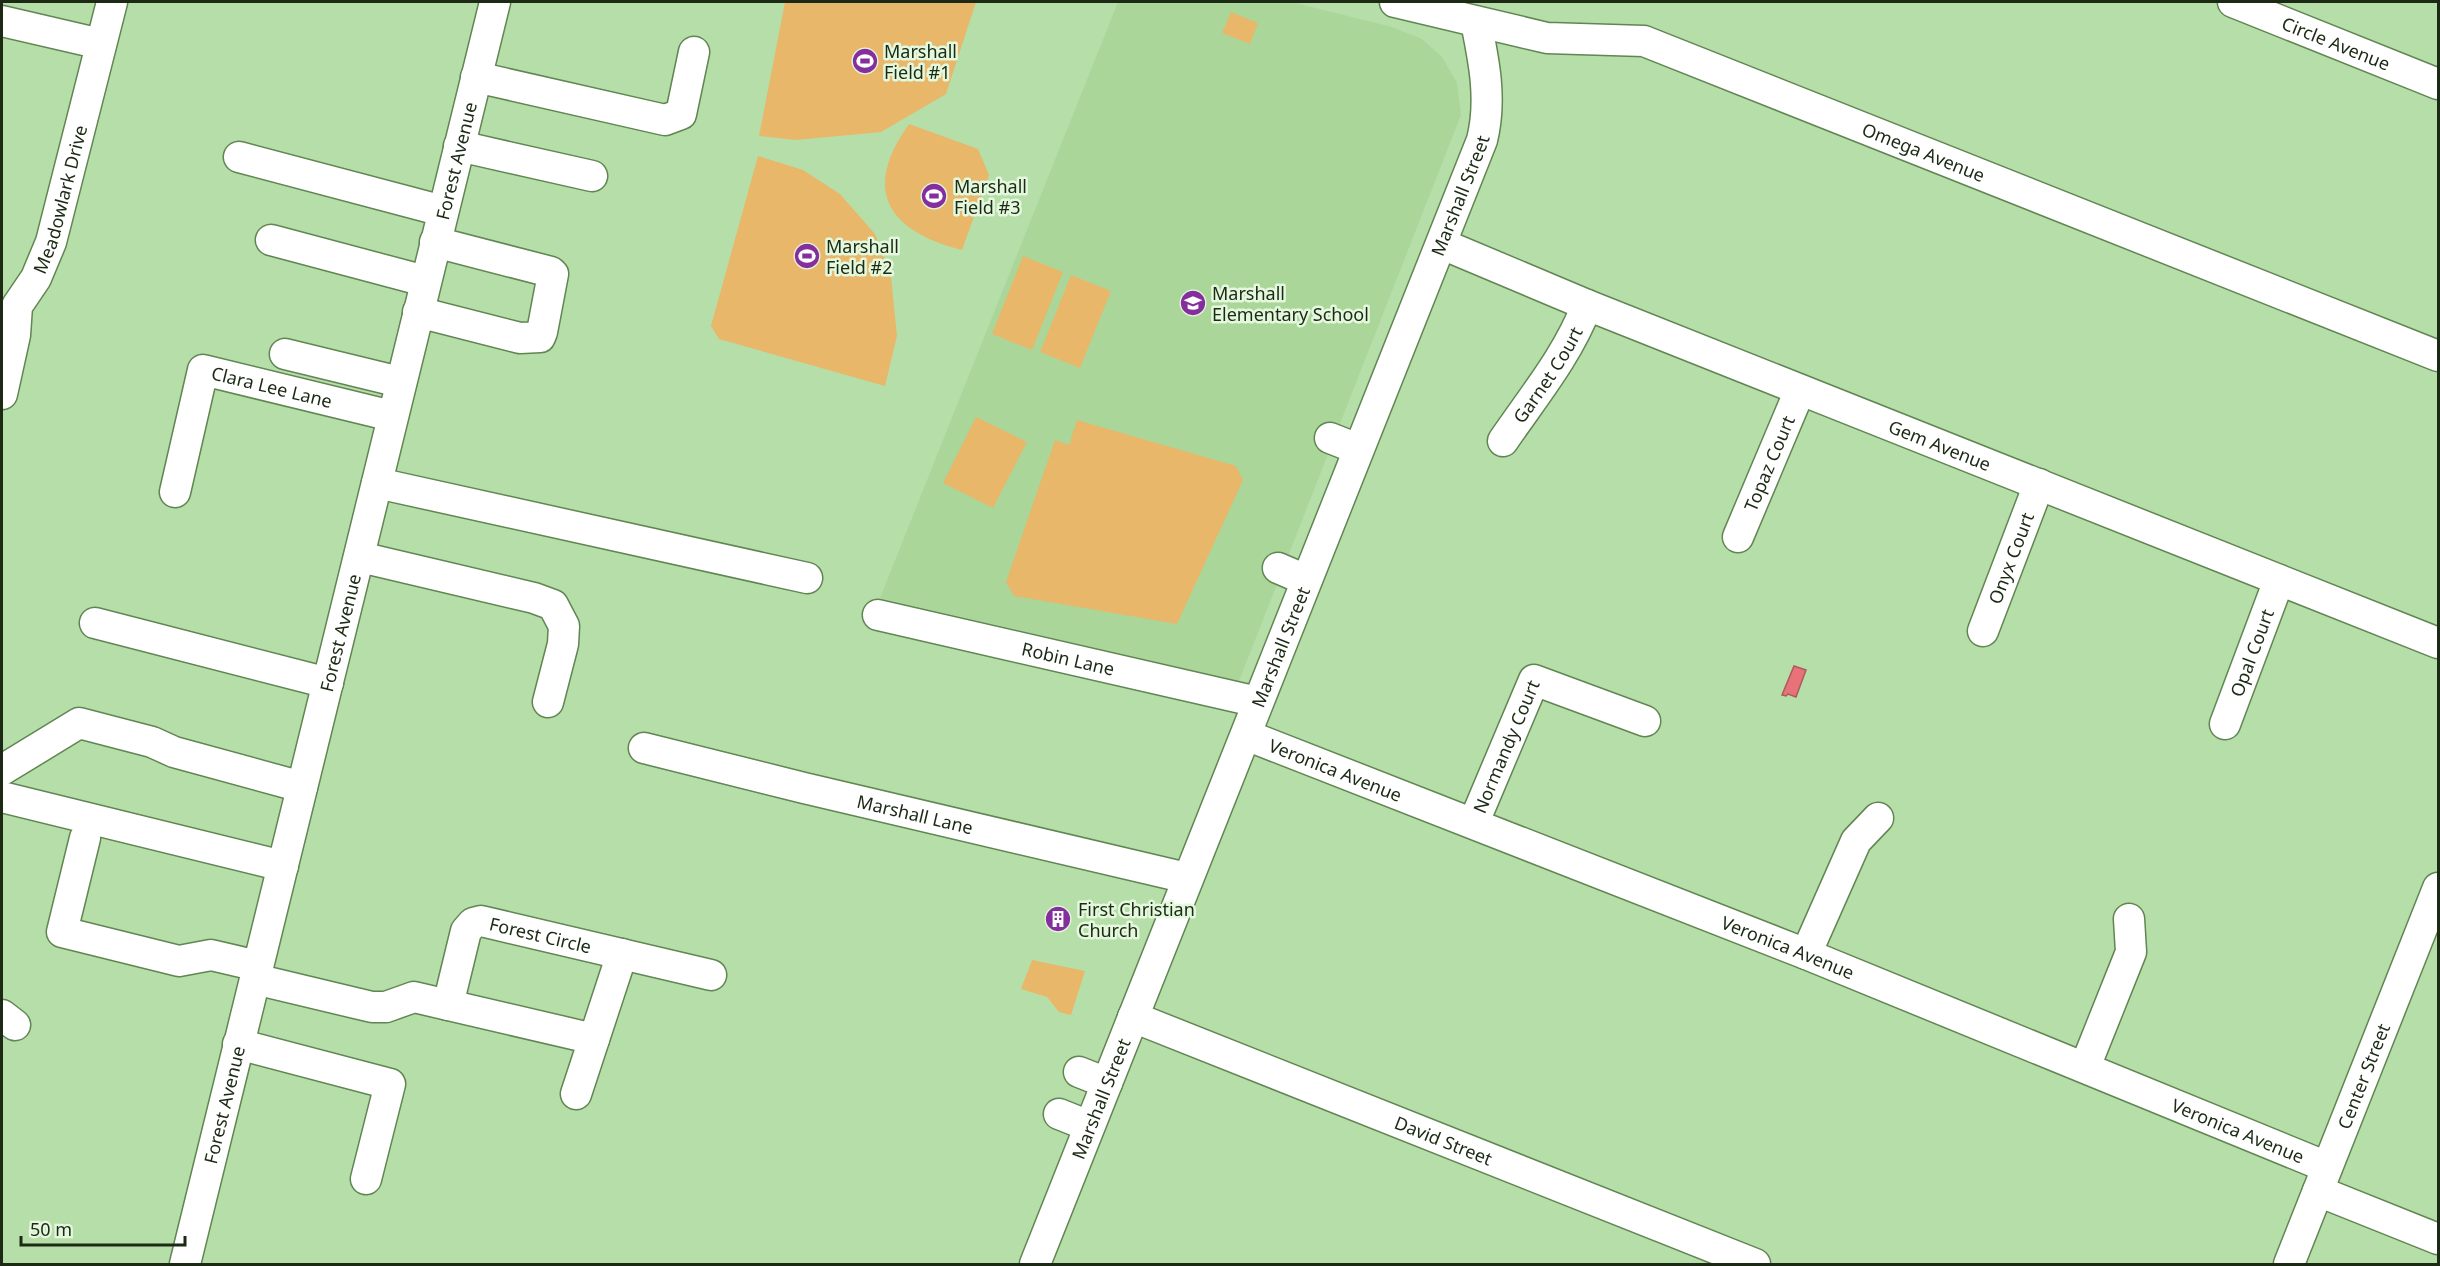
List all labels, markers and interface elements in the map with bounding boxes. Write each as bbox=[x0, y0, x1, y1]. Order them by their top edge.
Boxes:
street label: Circle Avenue bbox=[2278, 11, 2394, 76]
place label: Marshall Field #1 bbox=[884, 39, 957, 84]
sports icon: Marshall Field #1 bbox=[850, 46, 880, 76]
street label: Forest Avenue bbox=[430, 99, 482, 222]
street label: Omega Avenue bbox=[1859, 117, 1988, 187]
street label: Meadowlark Drive bbox=[27, 122, 92, 277]
street label: Marshall Street bbox=[1425, 132, 1495, 259]
place label: Marshall Field #3 bbox=[954, 174, 1027, 219]
sports icon: Marshall Field #3 bbox=[919, 181, 949, 211]
place label: Marshall Field #2 bbox=[826, 234, 899, 279]
sports icon: Marshall Field #2 bbox=[792, 241, 822, 271]
place label: Marshall Elementary School bbox=[1212, 281, 1369, 326]
school or university icon: Marshall Elementary School bbox=[1178, 288, 1208, 318]
street label: Garnet Court bbox=[1507, 322, 1588, 428]
street label: Clara Lee Lane bbox=[209, 361, 335, 413]
street label: Topaz Court bbox=[1738, 411, 1800, 515]
street label: Gem Avenue bbox=[1885, 414, 1995, 476]
street label: Onyx Court bbox=[1982, 509, 2039, 607]
street label: Forest Avenue bbox=[314, 571, 366, 694]
street label: Marshall Street bbox=[1246, 583, 1315, 711]
street label: Opal Court bbox=[2224, 605, 2279, 700]
street label: Robin Lane bbox=[1019, 636, 1117, 681]
street label: Normandy Court bbox=[1467, 676, 1545, 817]
street label: Veronica Avenue bbox=[1265, 733, 1405, 807]
street label: Marshall Lane bbox=[855, 789, 976, 839]
place label: First Christian Church bbox=[1078, 897, 1195, 942]
building icon: First Christian Church bbox=[1043, 904, 1073, 934]
street label: Veronica Avenue bbox=[1718, 910, 1858, 984]
street label: Forest Circle bbox=[487, 911, 594, 958]
street label: Center Street bbox=[2332, 1019, 2395, 1133]
street label: Marshall Street bbox=[1066, 1034, 1136, 1163]
street label: Forest Avenue bbox=[198, 1043, 250, 1166]
street label: Veronica Avenue bbox=[2168, 1093, 2308, 1168]
street label: David Street bbox=[1391, 1110, 1496, 1171]
scale bar bbox=[21, 1209, 184, 1247]
text: 50 m bbox=[30, 1217, 72, 1241]

